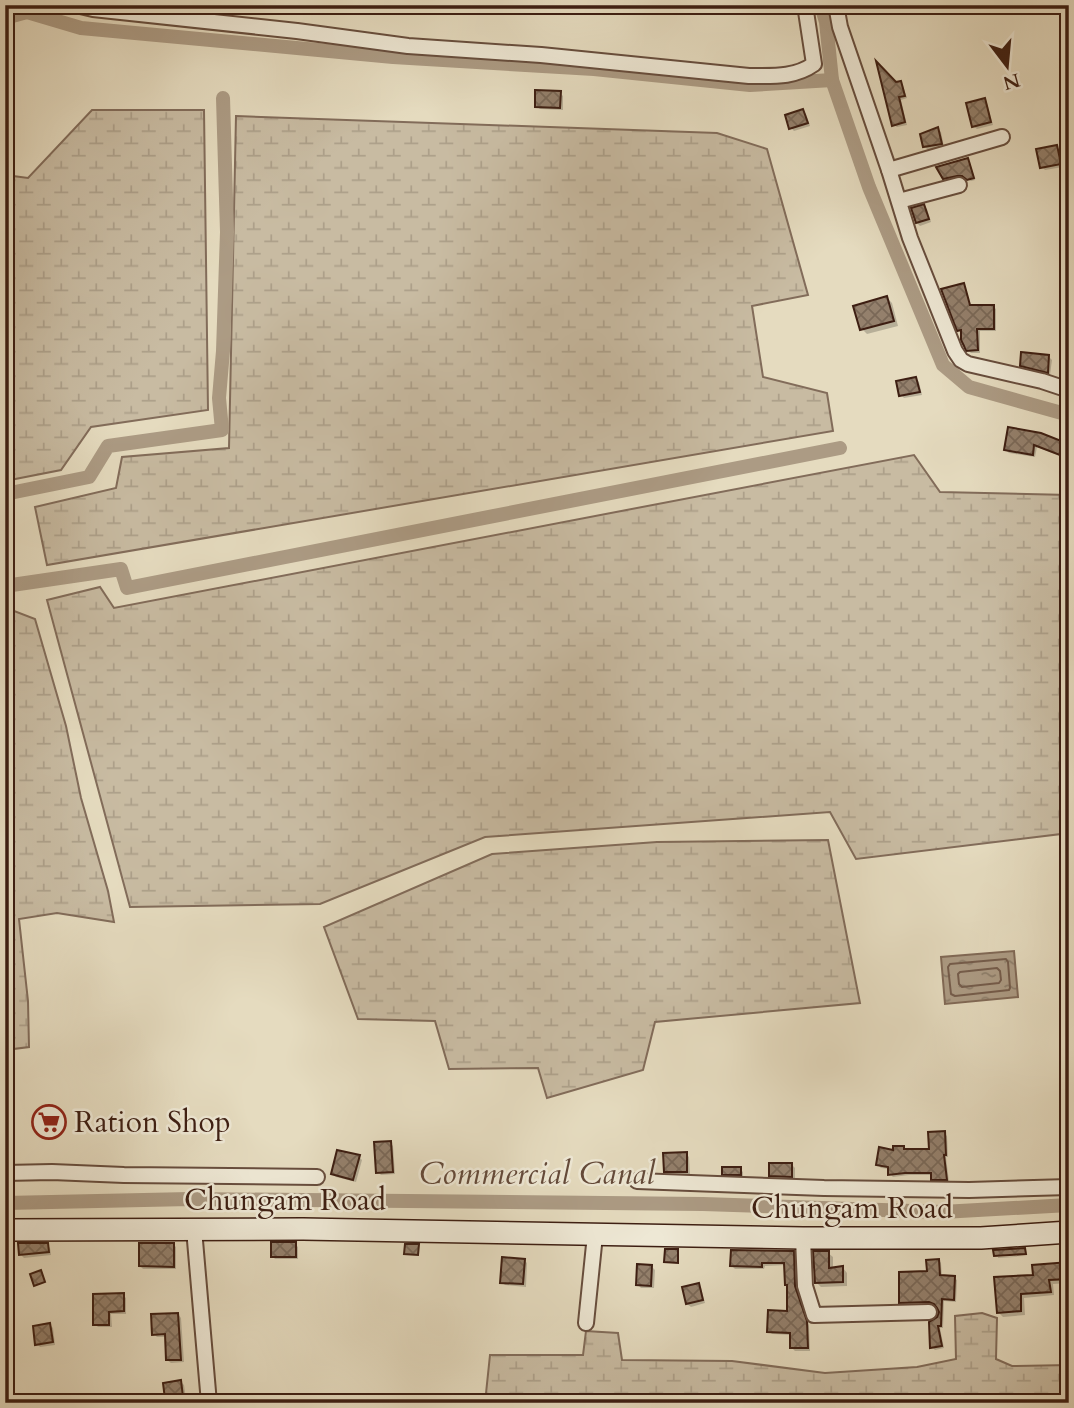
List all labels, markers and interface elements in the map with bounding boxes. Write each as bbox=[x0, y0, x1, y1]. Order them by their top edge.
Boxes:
north arrow bbox=[972, 32, 1042, 102]
text: N bbox=[999, 67, 1023, 96]
place label: Ration Shop bbox=[74, 1102, 231, 1143]
supermarket icon: Ration Shop bbox=[30, 1103, 68, 1141]
water label: Commercial Canal bbox=[419, 1152, 656, 1196]
street label: Chungam Road bbox=[184, 1180, 386, 1221]
street label: Chungam Road bbox=[751, 1188, 953, 1229]

